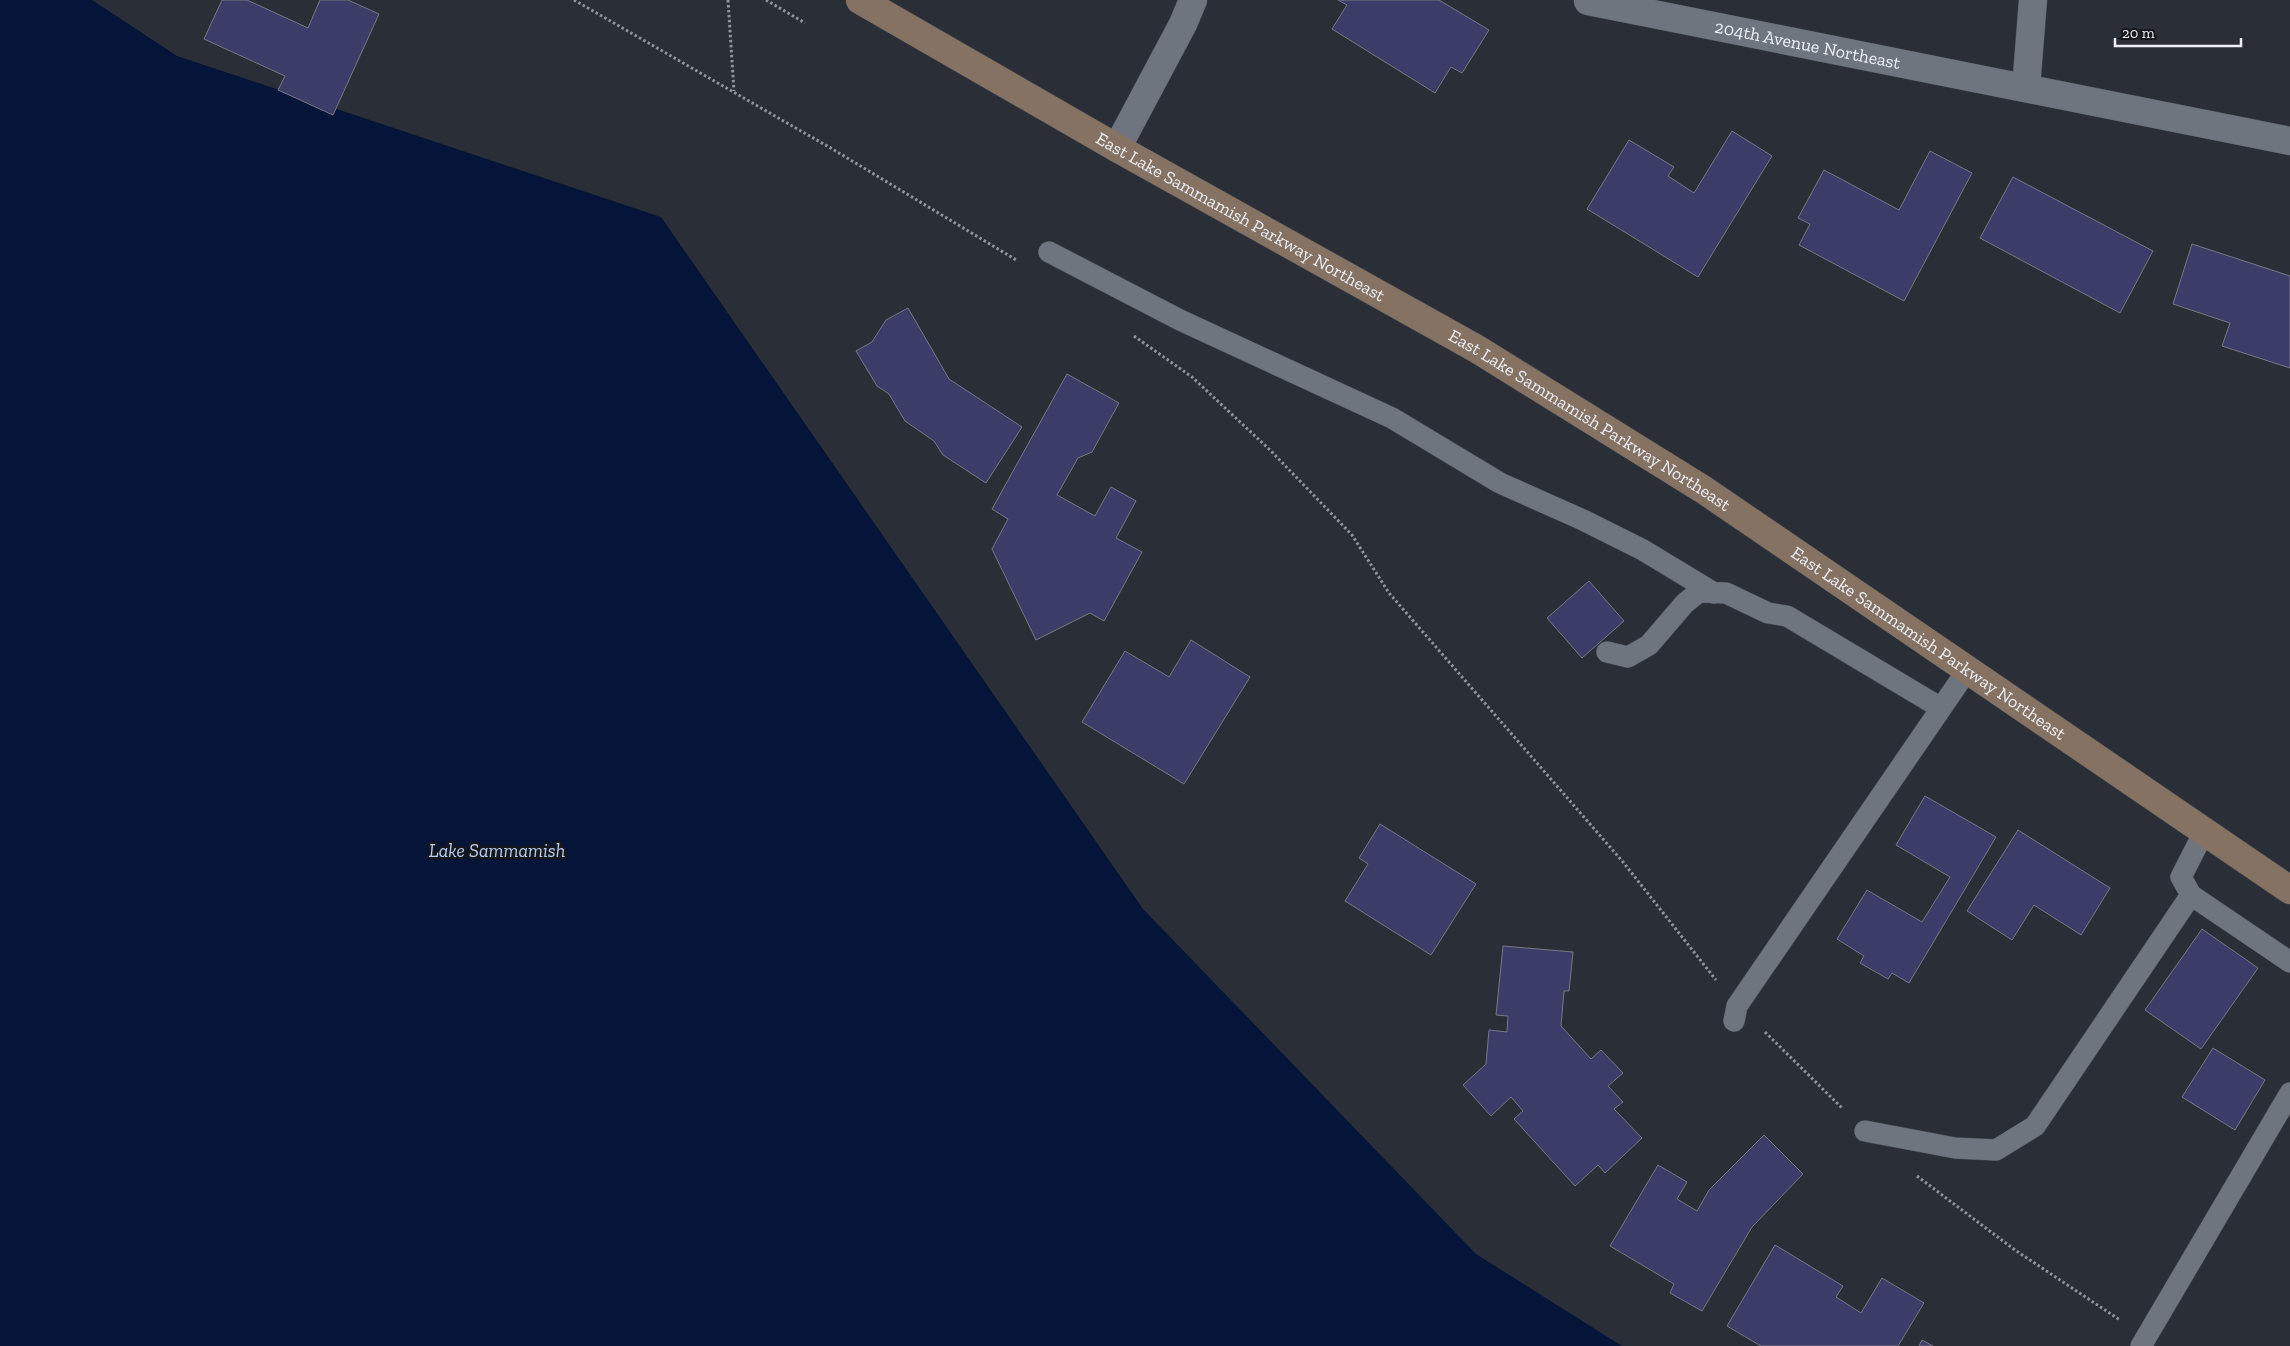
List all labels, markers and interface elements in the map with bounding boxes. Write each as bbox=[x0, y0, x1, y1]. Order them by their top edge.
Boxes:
scale bar bbox=[2115, 15, 2241, 47]
street label: 204th Avenue Northeast bbox=[1713, 16, 1903, 74]
text: 20 m bbox=[2122, 24, 2155, 42]
street label: East Lake Sammamish Parkway Northeast bbox=[1092, 127, 1389, 307]
street label: East Lake Sammamish Parkway Northeast bbox=[1445, 324, 1735, 516]
street label: East Lake Sammamish Parkway Northeast bbox=[1787, 542, 2070, 745]
water label: Lake Sammamish bbox=[429, 839, 565, 862]

